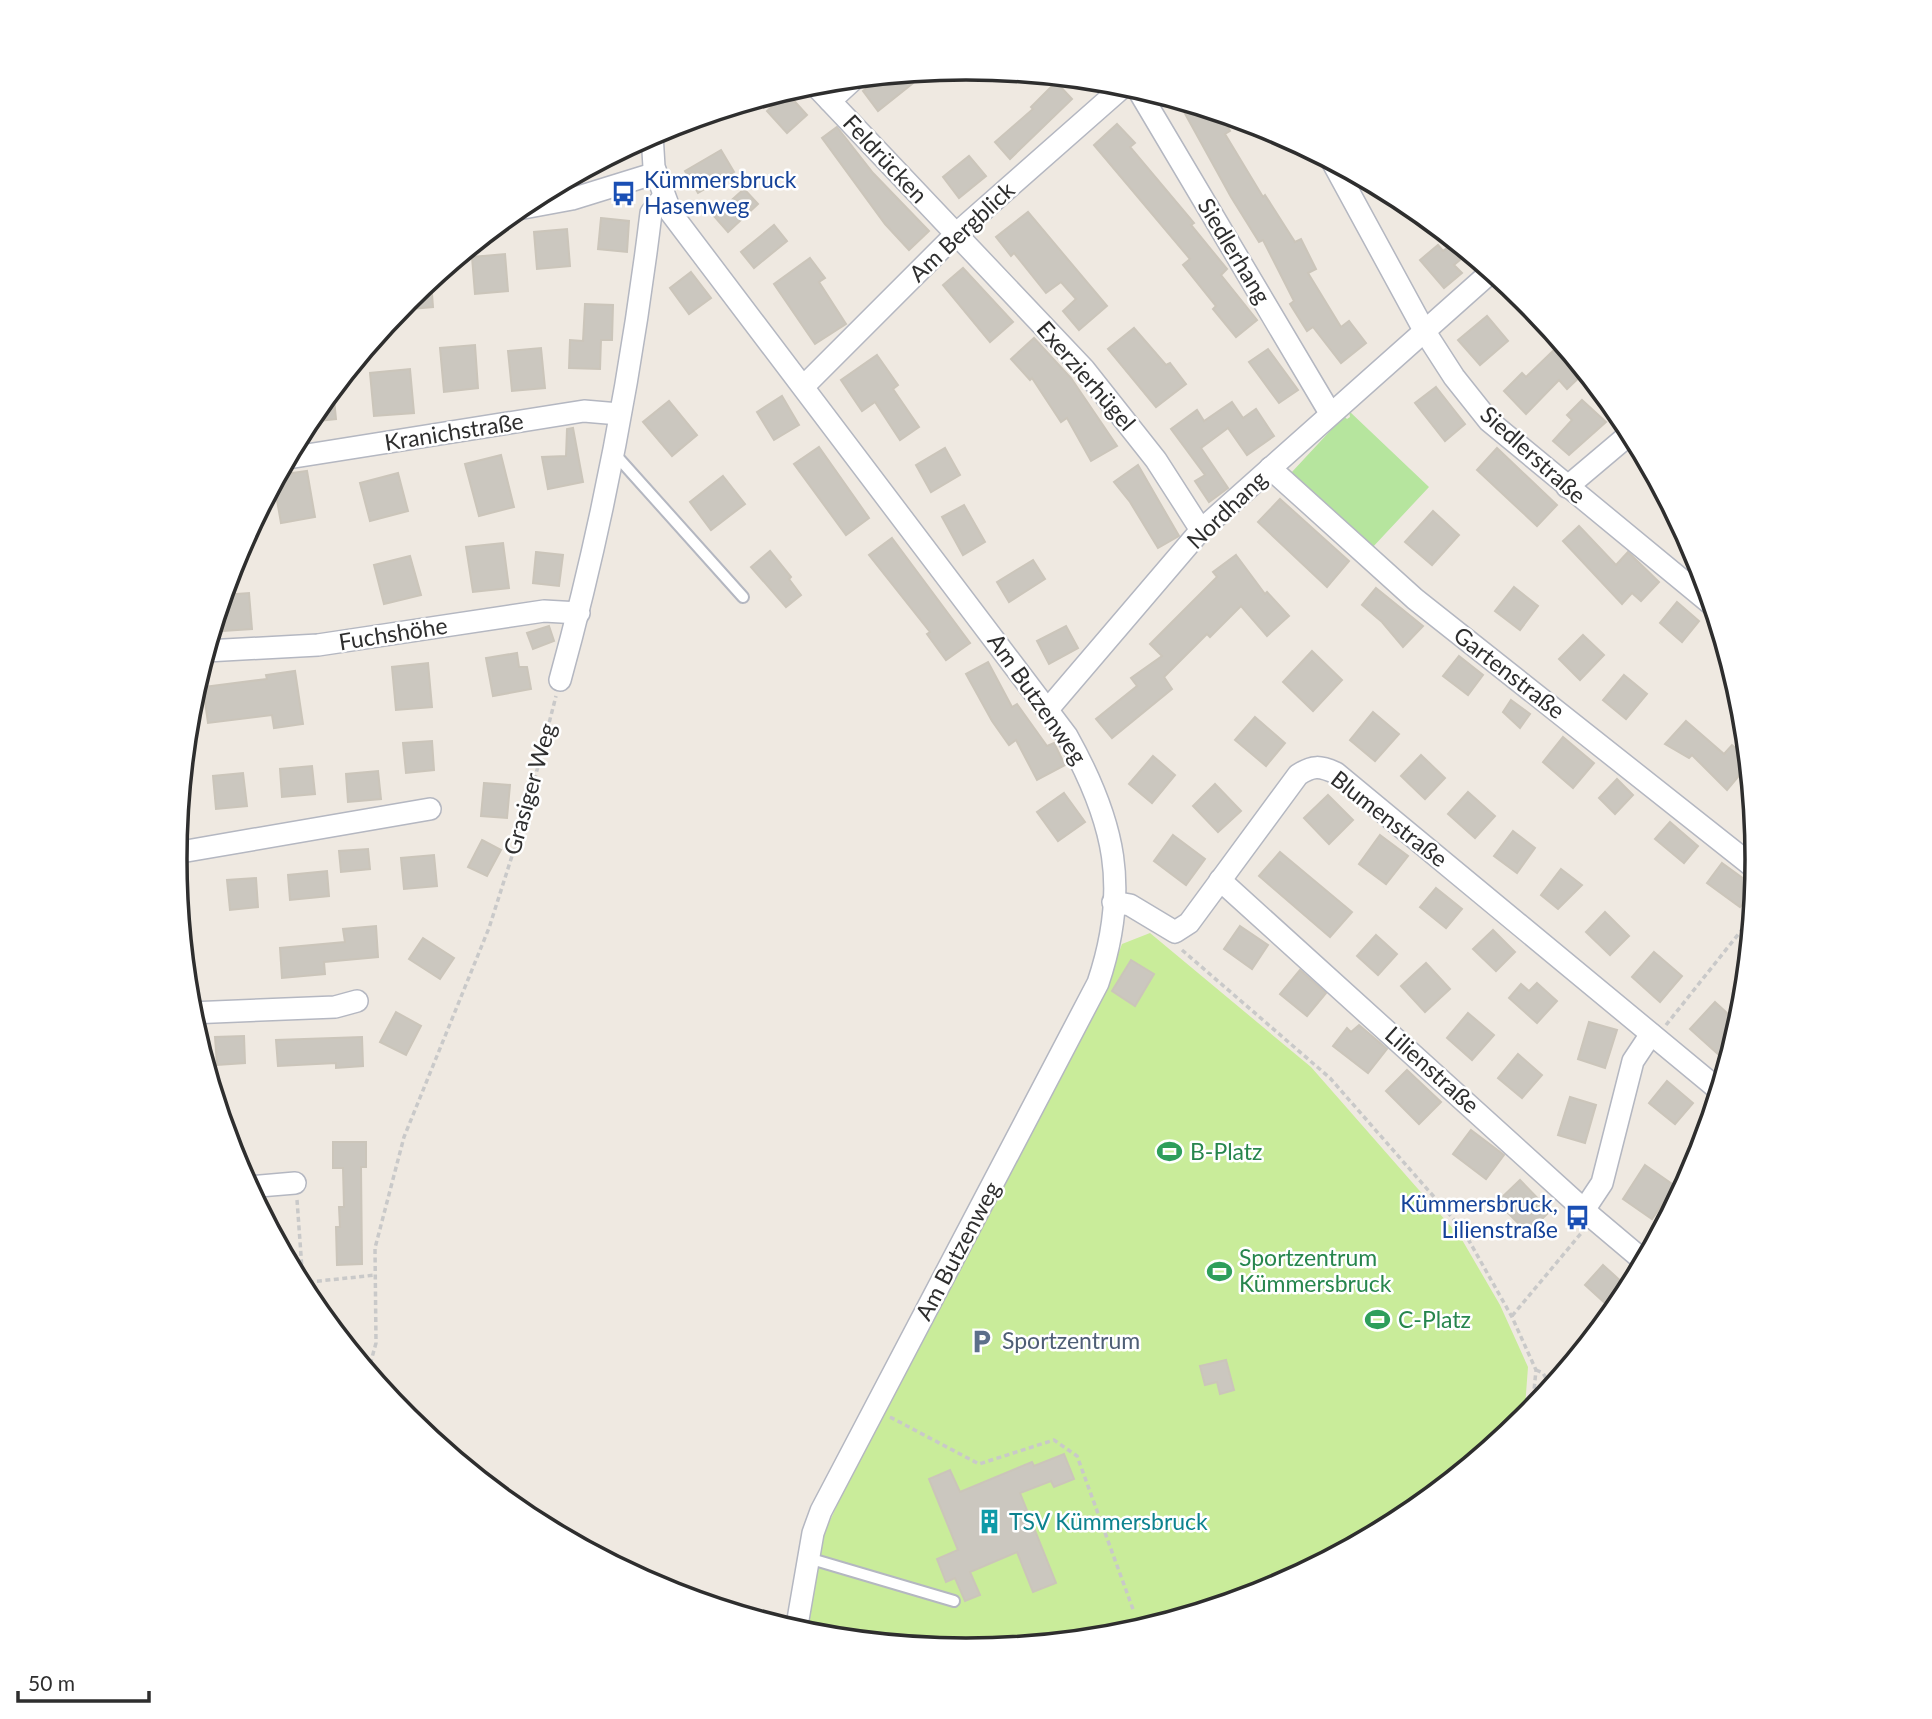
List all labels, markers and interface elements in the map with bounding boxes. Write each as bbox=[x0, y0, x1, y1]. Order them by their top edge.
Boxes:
street label: Feldrücken bbox=[838, 108, 934, 208]
place label: Kümmersbruck Hasenweg bbox=[644, 165, 797, 219]
street label: Am Bergblick bbox=[903, 175, 1020, 287]
bus stop icon: Kümmersbruck Hasenweg bbox=[610, 179, 638, 207]
street label: Siedlerhang bbox=[1192, 193, 1277, 308]
street label: Exerzierhügel bbox=[1032, 315, 1142, 436]
street label: Siedlerstraße bbox=[1475, 400, 1592, 509]
street label: Kranichstraße bbox=[382, 406, 525, 456]
street label: Nordhang bbox=[1181, 464, 1272, 554]
street label: Fuchshöhe bbox=[337, 611, 449, 655]
street label: Gartenstraße bbox=[1449, 620, 1571, 724]
street label: Am Butzenweg bbox=[982, 628, 1093, 769]
street label: Grasiger Weg bbox=[497, 720, 561, 858]
street label: Blumenstraße bbox=[1326, 764, 1453, 872]
street label: Lilienstraße bbox=[1380, 1020, 1485, 1119]
place label: B-Platz bbox=[1190, 1137, 1263, 1165]
sports icon: B-Platz bbox=[1156, 1138, 1184, 1166]
street label: Am Butzenweg bbox=[909, 1176, 1005, 1325]
place label: Kümmersbruck, Lilienstraße bbox=[1400, 1189, 1558, 1243]
bus stop icon: Kümmersbruck, Lilienstraße bbox=[1564, 1203, 1592, 1231]
place label: Sportzentrum Kümmersbruck bbox=[1239, 1243, 1392, 1297]
sports icon: Sportzentrum Kümmersbruck bbox=[1205, 1257, 1233, 1285]
place label: C-Platz bbox=[1398, 1305, 1471, 1333]
sports icon: C-Platz bbox=[1364, 1306, 1392, 1334]
place label: Sportzentrum bbox=[1002, 1326, 1140, 1354]
parking icon: Sportzentrum bbox=[968, 1327, 996, 1355]
place label: TSV Kümmersbruck bbox=[1009, 1507, 1208, 1535]
building icon: TSV Kümmersbruck bbox=[975, 1508, 1003, 1536]
scale bar bbox=[18, 1660, 149, 1704]
text: 50 m bbox=[28, 1670, 75, 1695]

